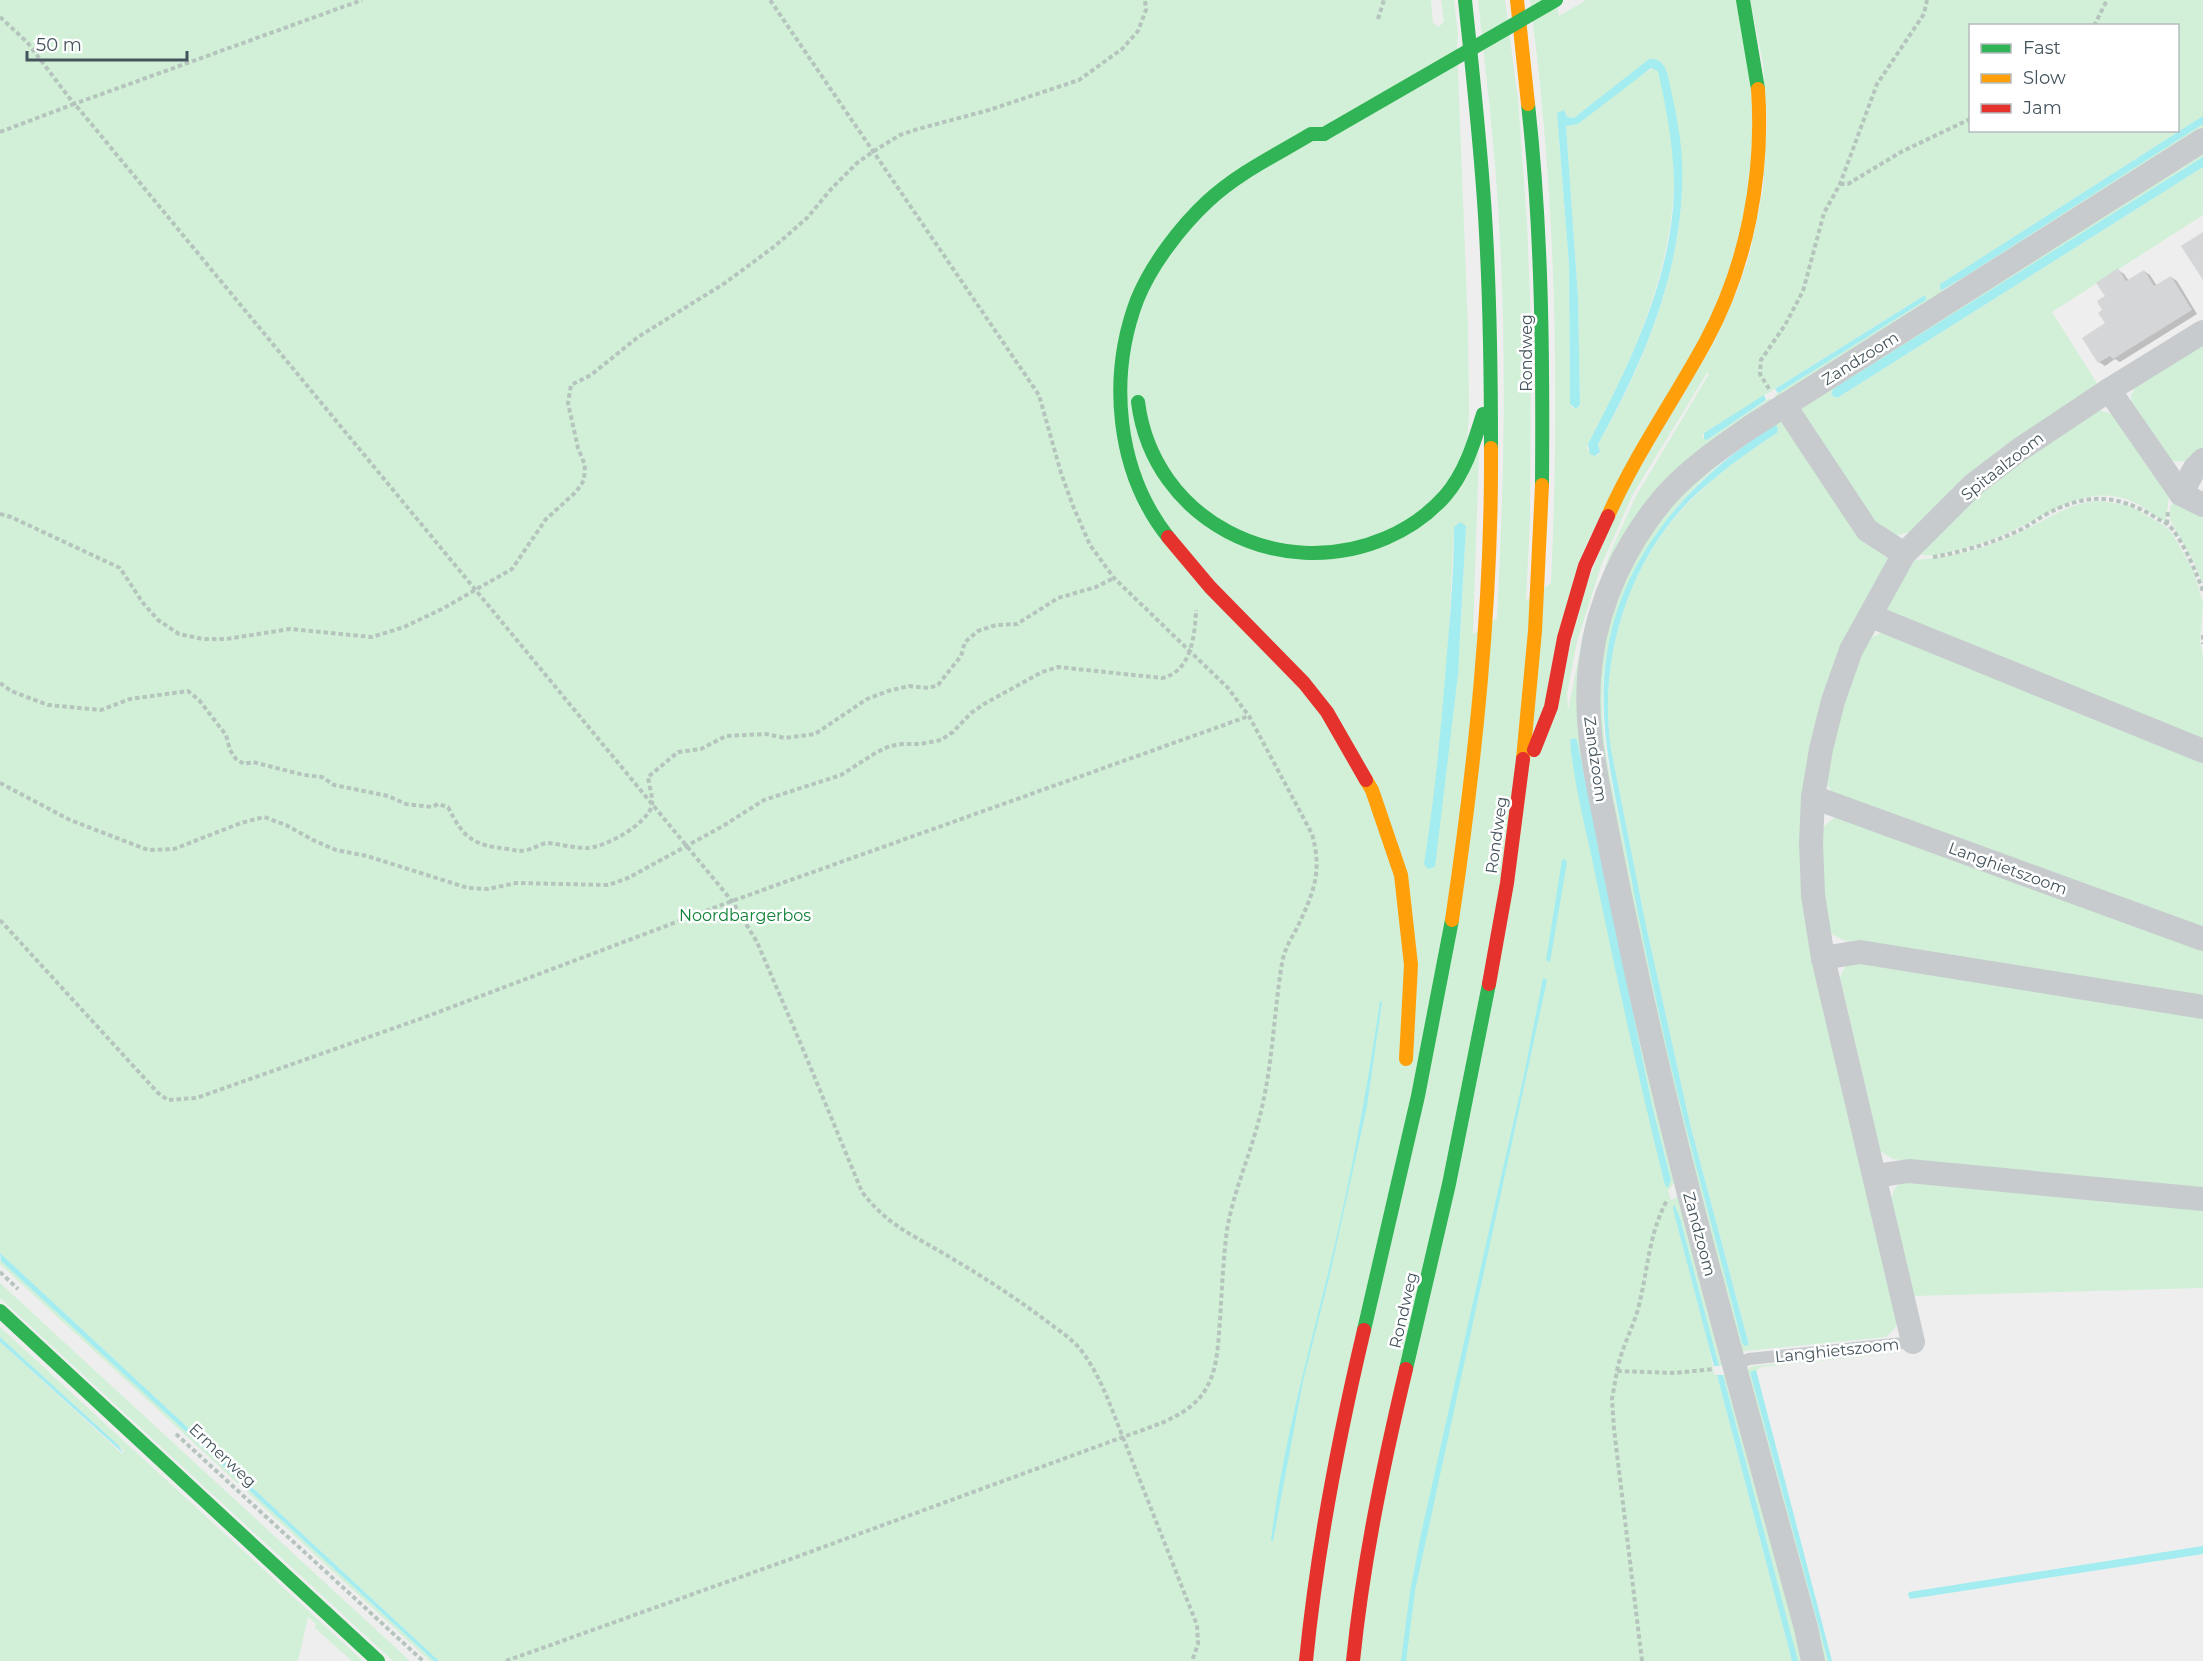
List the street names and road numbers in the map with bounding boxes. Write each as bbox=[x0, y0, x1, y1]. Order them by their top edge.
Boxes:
street label: Rondweg bbox=[1517, 314, 1536, 392]
street label: Zandzoom bbox=[1819, 327, 1902, 389]
street label: Spitaalzoom bbox=[1957, 428, 2047, 504]
street label: Zandzoom bbox=[1580, 715, 1611, 803]
street label: Rondweg bbox=[1482, 795, 1511, 875]
street label: Langhietszoom bbox=[1946, 838, 2070, 899]
street label: Zandzoom bbox=[1679, 1190, 1720, 1278]
street label: Rondweg bbox=[1385, 1270, 1421, 1350]
street label: Langhietszoom bbox=[1774, 1335, 1900, 1366]
street label: Ermerweg bbox=[185, 1420, 260, 1491]

